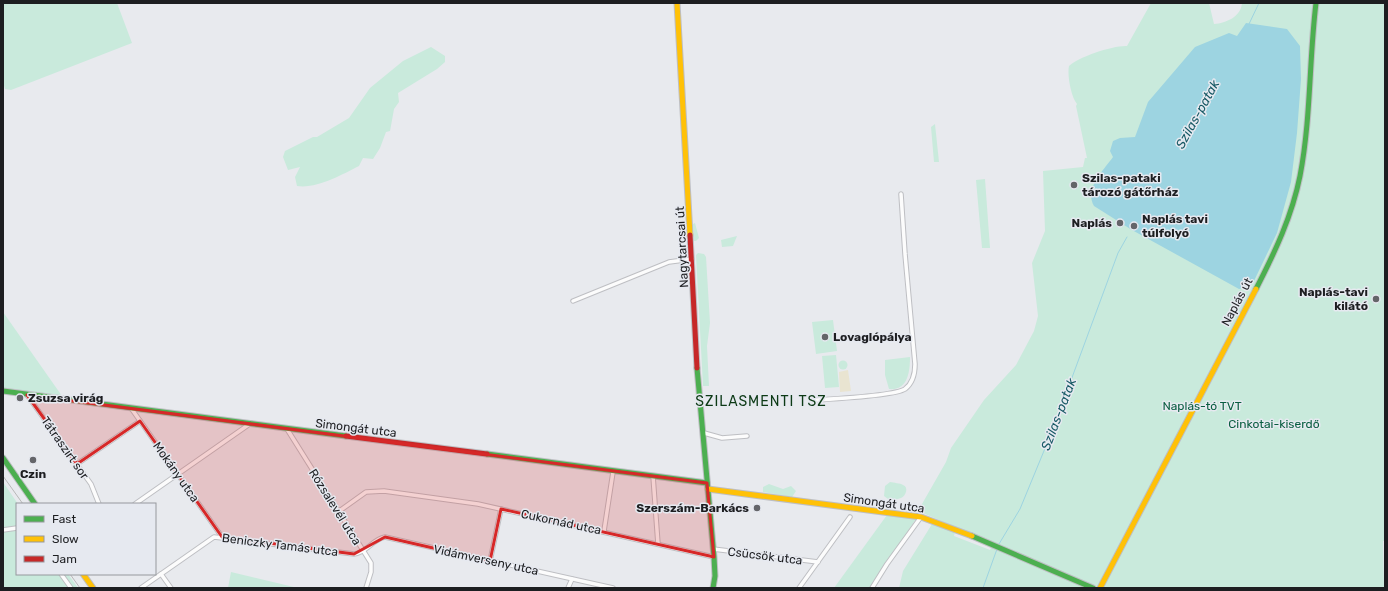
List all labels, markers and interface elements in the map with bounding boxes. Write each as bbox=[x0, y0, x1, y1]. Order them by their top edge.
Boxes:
water label: Szilas-patak bbox=[1172, 77, 1223, 151]
place label: Szilas-pataki tározó gátőrház bbox=[1082, 171, 1179, 199]
marker: Szilas-pataki tározó gátőrház bbox=[1069, 180, 1079, 190]
street label: Nagytarcsai út bbox=[673, 206, 691, 288]
place label: Naplás tavi túlfolyó bbox=[1142, 212, 1208, 240]
place label: Naplás bbox=[1072, 216, 1112, 230]
marker: Naplás bbox=[1115, 218, 1125, 228]
marker: Naplás tavi túlfolyó bbox=[1129, 221, 1139, 231]
street label: Naplás út bbox=[1218, 275, 1256, 329]
place label: Naplás-tavi kilátó bbox=[1299, 285, 1368, 313]
marker: Naplás-tavi kilátó bbox=[1371, 294, 1381, 304]
place label: Lovaglópálya bbox=[833, 330, 912, 344]
marker: Lovaglópálya bbox=[820, 332, 830, 342]
water label: Szilas-patak bbox=[1038, 376, 1079, 452]
place label: Zsuzsa virág bbox=[28, 391, 103, 405]
marker: Zsuzsa virág bbox=[15, 393, 25, 403]
district label: SZILASMENTI TSZ bbox=[695, 393, 827, 410]
park label: Naplás-tó TVT bbox=[1162, 399, 1242, 413]
street label: Tátraszirt sor bbox=[38, 414, 92, 482]
street label: Simongát utca bbox=[315, 416, 397, 440]
park label: Cinkotai-kiserdő bbox=[1228, 417, 1320, 431]
street label: Mokány utca bbox=[150, 439, 202, 505]
marker: Czin bbox=[28, 455, 38, 465]
street label: Rózsalevél utca bbox=[306, 466, 364, 548]
place label: Czin bbox=[20, 467, 46, 481]
street label: Simongát utca bbox=[843, 490, 925, 516]
place label: Szerszám-Barkács bbox=[636, 501, 749, 515]
legend bbox=[16, 503, 156, 575]
marker: Szerszám-Barkács bbox=[752, 503, 762, 513]
street label: Cukornád utca bbox=[520, 507, 602, 537]
text: Fast bbox=[52, 512, 76, 526]
street label: Beniczky Tamás utca bbox=[221, 531, 339, 559]
text: Slow bbox=[52, 532, 79, 546]
street label: Vidámverseny utca bbox=[432, 542, 540, 578]
street label: Csücsök utca bbox=[727, 544, 803, 568]
text: Jam bbox=[52, 552, 77, 566]

